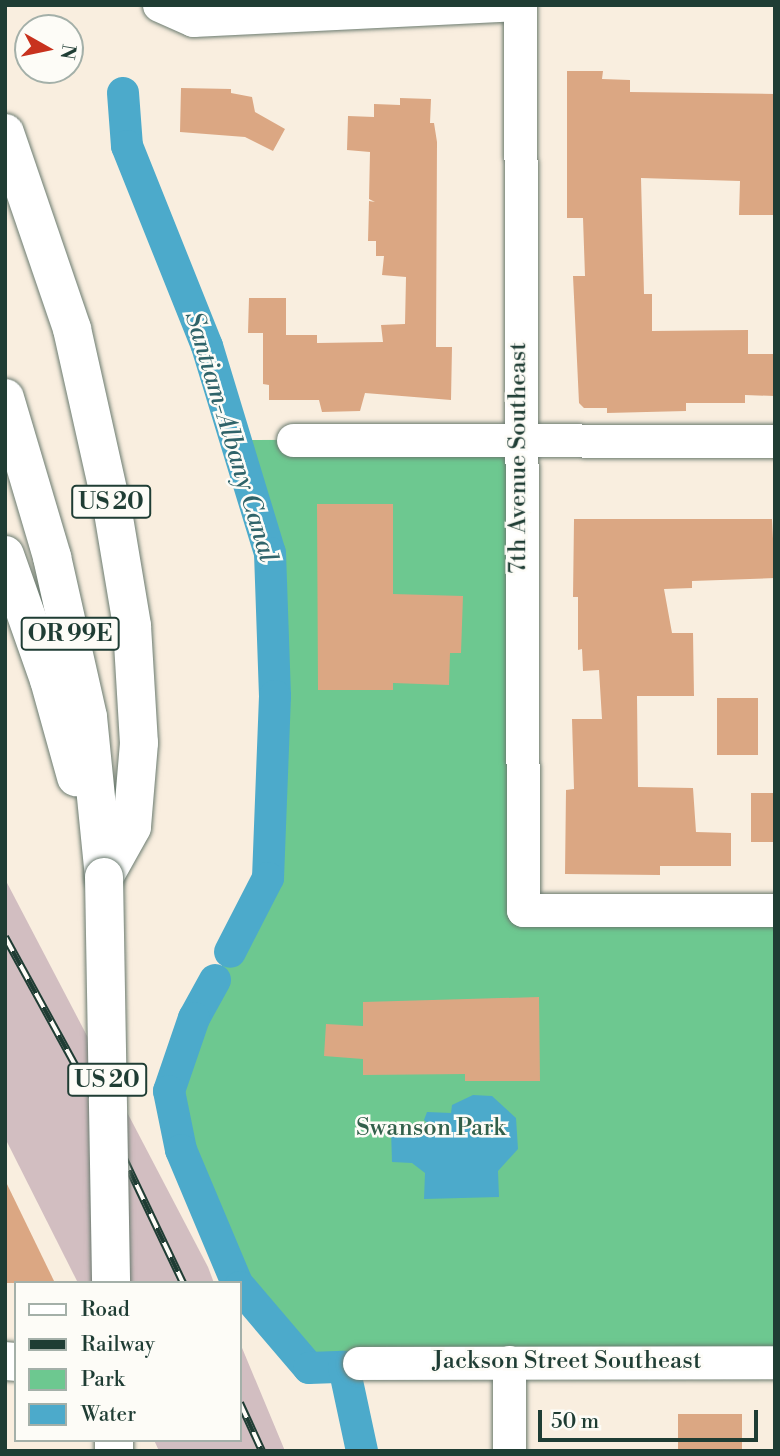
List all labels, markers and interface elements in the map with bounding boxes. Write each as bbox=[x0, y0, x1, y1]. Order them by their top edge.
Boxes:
north arrow bbox=[14, 14, 84, 84]
text: N bbox=[55, 43, 81, 61]
water label: Santiam-Albany Canal bbox=[177, 308, 283, 566]
street label: 7th Avenue Southeast bbox=[505, 342, 533, 574]
road number: US 20 bbox=[71, 482, 151, 522]
road number: OR 99E bbox=[19, 614, 121, 654]
road number: US 20 bbox=[67, 1060, 147, 1100]
park label: Swanson Park bbox=[356, 1115, 506, 1143]
legend bbox=[14, 1281, 242, 1442]
text: Road bbox=[81, 1297, 130, 1323]
text: Railway bbox=[81, 1332, 155, 1358]
street label: Jackson Street Southeast bbox=[433, 1348, 701, 1376]
text: Park bbox=[81, 1367, 125, 1393]
scale bar bbox=[542, 1396, 762, 1440]
text: Water bbox=[81, 1402, 136, 1428]
text: 50 m bbox=[551, 1409, 599, 1435]

